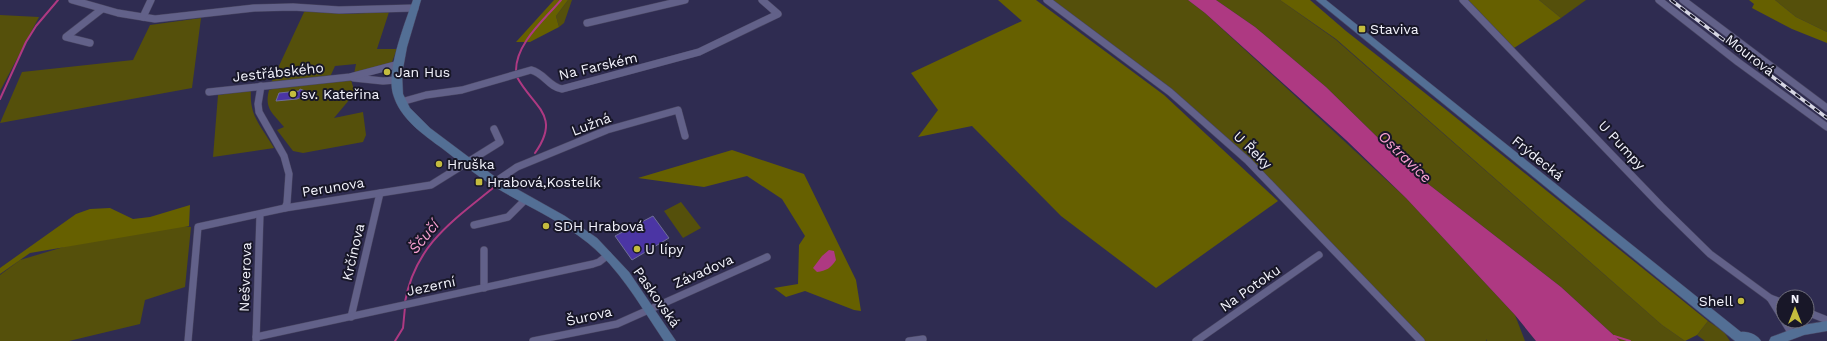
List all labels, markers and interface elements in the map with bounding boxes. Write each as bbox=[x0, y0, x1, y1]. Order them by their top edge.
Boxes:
place label: Staviva bbox=[1370, 21, 1419, 37]
marker: Staviva bbox=[1357, 24, 1367, 34]
street label: Mourová bbox=[1722, 31, 1778, 79]
street label: Na Farském bbox=[557, 49, 639, 83]
street label: Jestřábského bbox=[232, 59, 324, 85]
place label: Jan Hus bbox=[395, 64, 450, 80]
marker: Jan Hus bbox=[382, 67, 392, 77]
place label: sv. Kateřina bbox=[301, 86, 380, 102]
marker: sv. Kateřina bbox=[288, 89, 298, 99]
street label: Lužná bbox=[569, 109, 613, 139]
street label: U Pumpy bbox=[1595, 117, 1649, 173]
water label: Ostravice bbox=[1374, 127, 1436, 187]
street label: U Řeky bbox=[1231, 128, 1276, 173]
street label: Frýdecká bbox=[1509, 132, 1567, 184]
place label: Hruška bbox=[447, 156, 495, 172]
marker: Hruška bbox=[434, 159, 444, 169]
street label: Perunova bbox=[301, 174, 365, 200]
place label: Hrabová,Kostelík bbox=[487, 174, 601, 190]
marker: Hrabová,Kostelík bbox=[474, 177, 484, 187]
water label: Ščučí bbox=[404, 214, 444, 258]
place label: SDH Hrabová bbox=[554, 218, 644, 234]
marker: SDH Hrabová bbox=[541, 221, 551, 231]
street label: Krčínova bbox=[339, 222, 367, 282]
place label: U lípy bbox=[645, 241, 684, 257]
street label: Nešverova bbox=[236, 242, 254, 312]
marker: U lípy bbox=[632, 244, 642, 254]
street label: Závadova bbox=[671, 251, 735, 291]
street label: Na Potoku bbox=[1217, 261, 1283, 315]
street label: Paskovská bbox=[630, 264, 684, 330]
street label: Jezerní bbox=[405, 273, 457, 299]
north arrow bbox=[1775, 289, 1815, 329]
place label: Shell bbox=[1699, 293, 1734, 309]
text: N bbox=[1791, 293, 1799, 306]
marker: Shell bbox=[1736, 296, 1746, 306]
street label: Šurova bbox=[565, 303, 614, 329]

